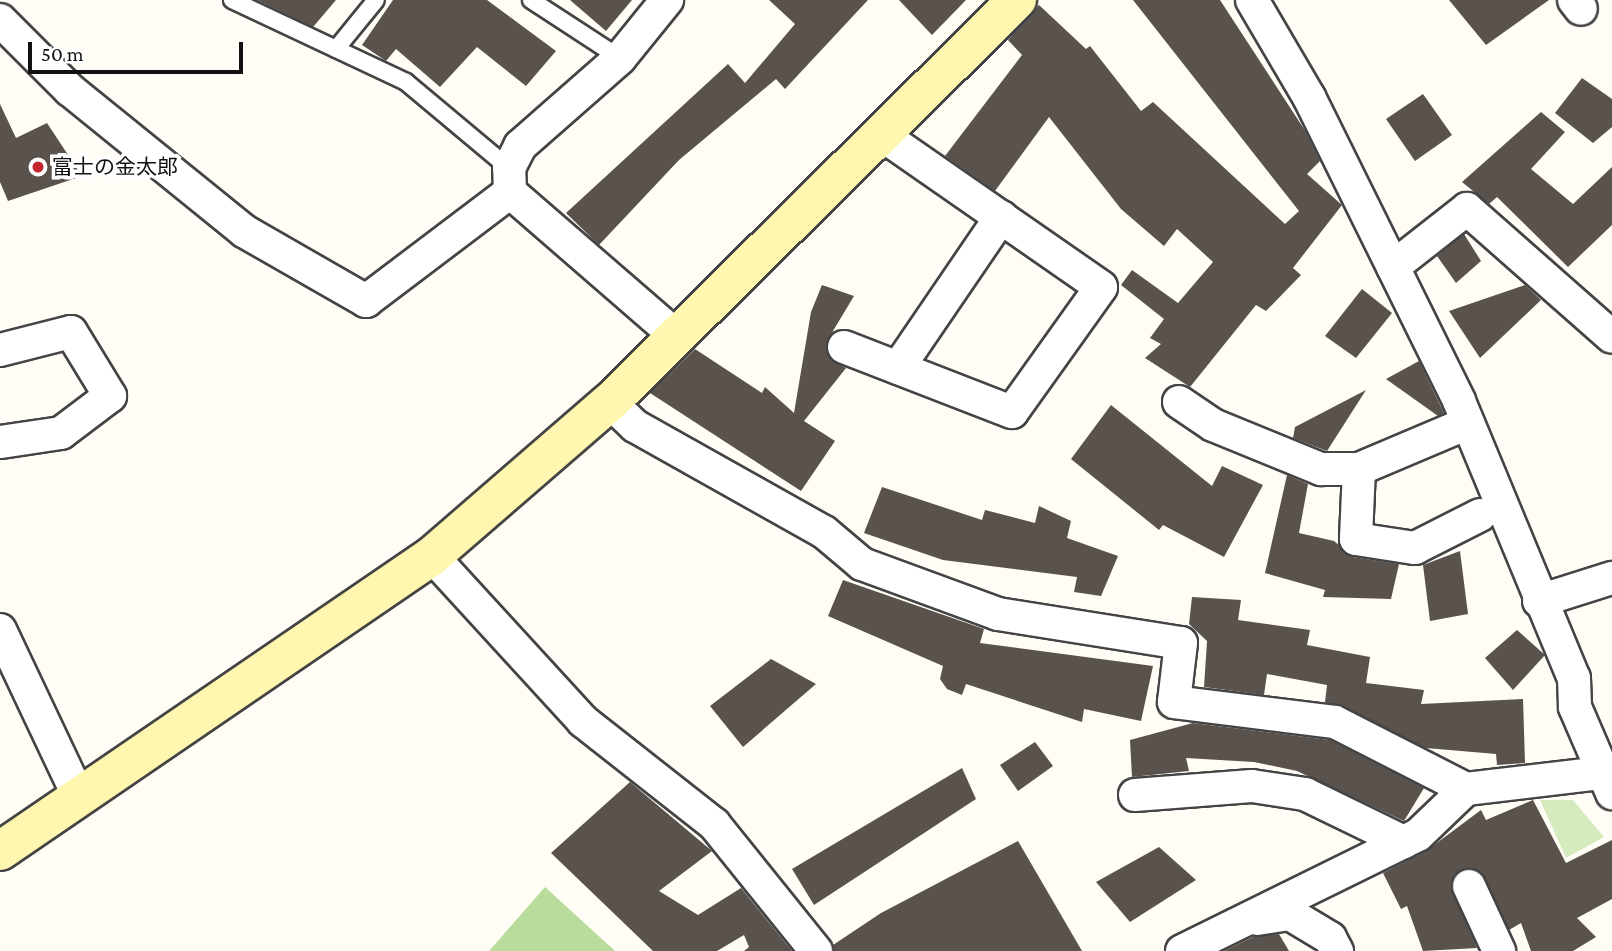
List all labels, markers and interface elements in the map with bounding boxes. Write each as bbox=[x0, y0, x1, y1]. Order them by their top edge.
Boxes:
scale bar bbox=[32, 28, 247, 72]
text: 50 m bbox=[41, 42, 84, 66]
place label: 富士の金太郎 bbox=[52, 154, 178, 180]
marker: 富士の金太郎 bbox=[30, 159, 46, 175]

